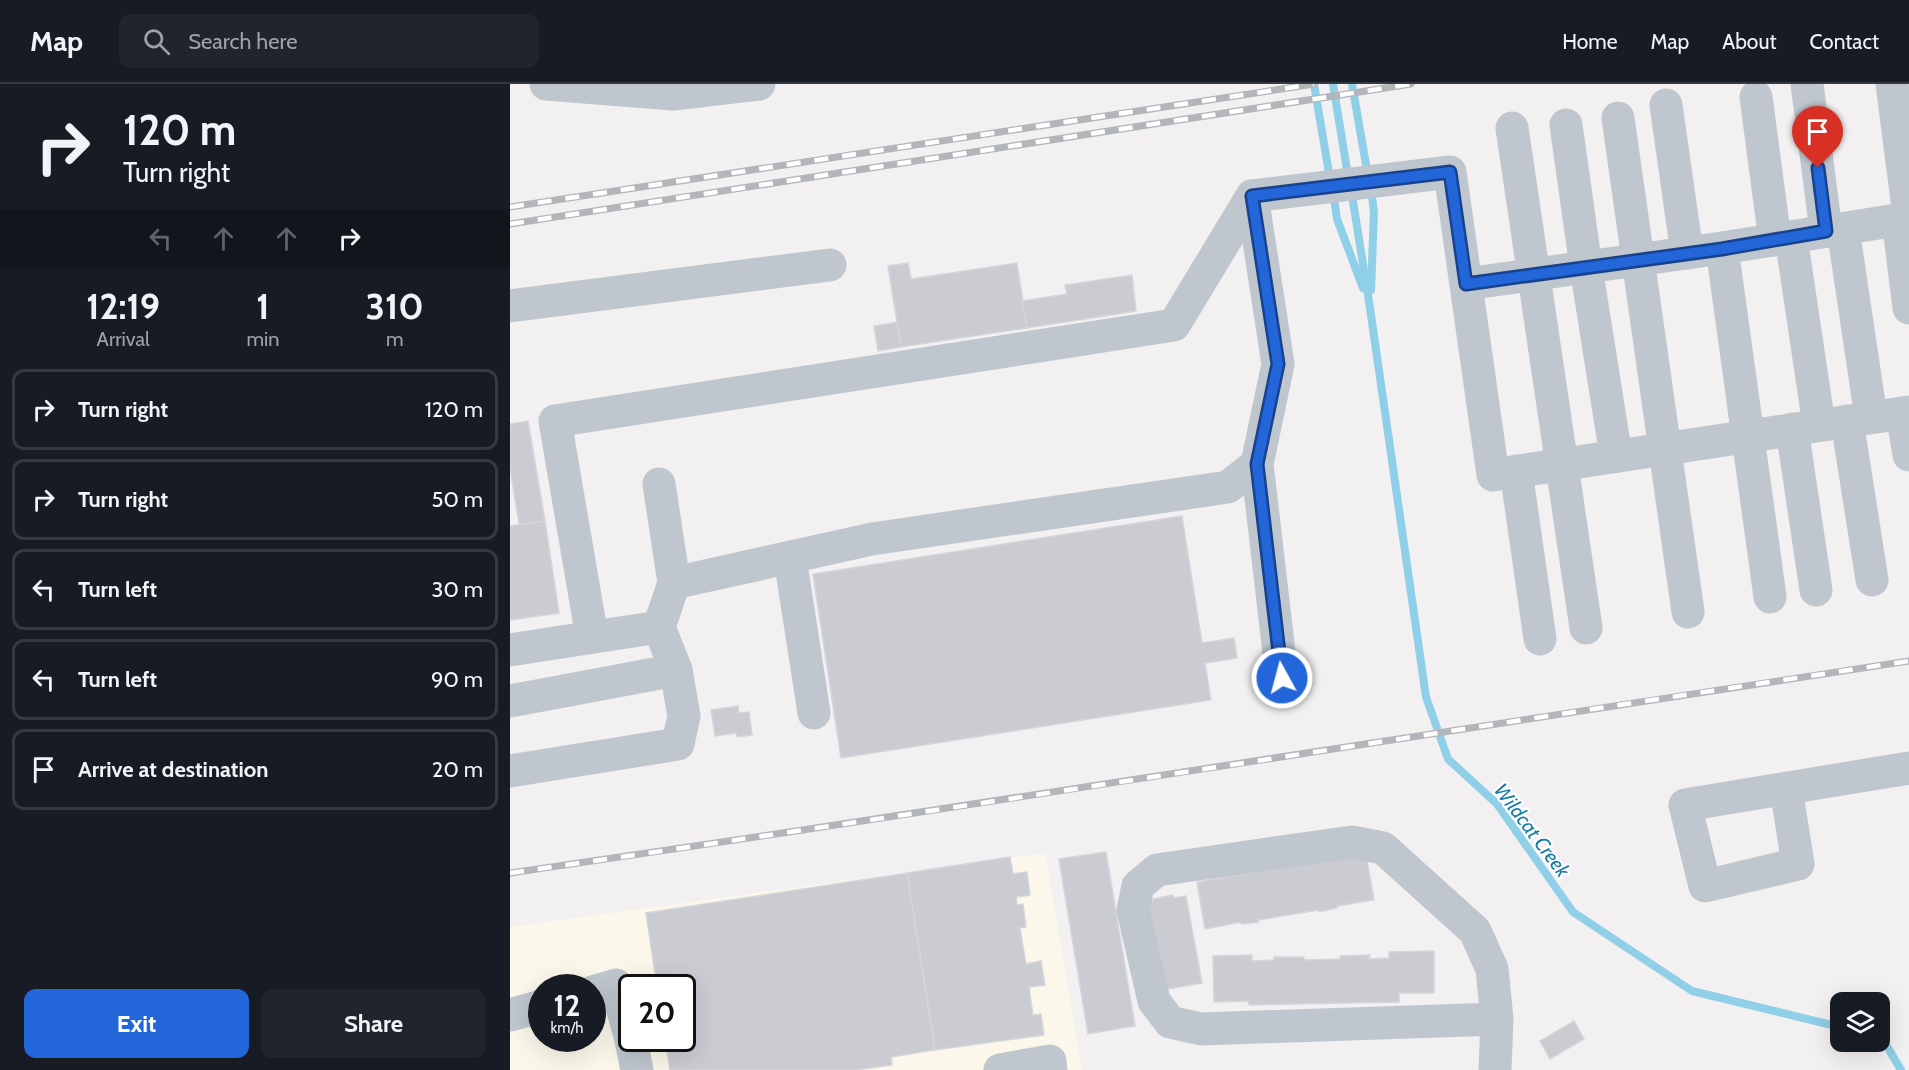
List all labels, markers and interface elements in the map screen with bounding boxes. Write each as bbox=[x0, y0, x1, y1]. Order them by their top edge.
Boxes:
search box bbox=[119, 14, 539, 68]
text: Map bbox=[30, 24, 83, 58]
icon: search bbox=[140, 25, 173, 58]
text: Search here bbox=[188, 28, 297, 55]
text: Home bbox=[1562, 29, 1618, 54]
text: Map bbox=[1651, 29, 1689, 54]
text: About bbox=[1722, 29, 1776, 54]
text: Contact bbox=[1809, 29, 1879, 54]
text: 120 m bbox=[123, 104, 236, 156]
pin bbox=[1792, 106, 1843, 168]
icon: right bbox=[24, 108, 102, 186]
icon: arrive bbox=[1801, 115, 1834, 148]
text: Turn right bbox=[123, 156, 230, 189]
icon: left bbox=[144, 222, 177, 255]
icon: ahead bbox=[207, 222, 240, 255]
icon: ahead bbox=[270, 222, 303, 255]
icon: right bbox=[333, 222, 366, 255]
text: 12:19 bbox=[86, 284, 160, 328]
text: 1 bbox=[256, 284, 270, 328]
text: 310 bbox=[366, 284, 424, 328]
text: Arrival bbox=[97, 327, 150, 351]
text: min bbox=[246, 327, 279, 351]
text: m bbox=[386, 327, 403, 351]
icon: right bbox=[27, 393, 60, 426]
text: Turn right bbox=[78, 396, 168, 423]
text: 120 m bbox=[425, 396, 483, 423]
icon: right bbox=[27, 483, 60, 516]
text: Turn right bbox=[78, 486, 168, 513]
text: 50 m bbox=[431, 486, 483, 513]
icon: left bbox=[27, 573, 60, 606]
text: Turn left bbox=[78, 576, 157, 603]
text: 30 m bbox=[431, 576, 483, 603]
position arrow bbox=[1250, 646, 1314, 710]
icon: left bbox=[27, 663, 60, 696]
text: Turn left bbox=[78, 666, 157, 693]
text: 90 m bbox=[431, 666, 483, 693]
icon: arrive bbox=[27, 753, 60, 786]
text: Arrive at destination bbox=[78, 756, 268, 783]
text: 20 m bbox=[432, 756, 483, 783]
water label: Wildcat Creek bbox=[1489, 778, 1576, 883]
speed limit sign: 20 bbox=[618, 974, 696, 1052]
text: 12 bbox=[554, 987, 580, 1024]
button: Exit bbox=[24, 989, 249, 1058]
button: Share bbox=[261, 989, 486, 1058]
map controls bbox=[1830, 992, 1890, 1052]
button: layers bbox=[1830, 992, 1890, 1052]
text: km/h bbox=[551, 1019, 583, 1037]

